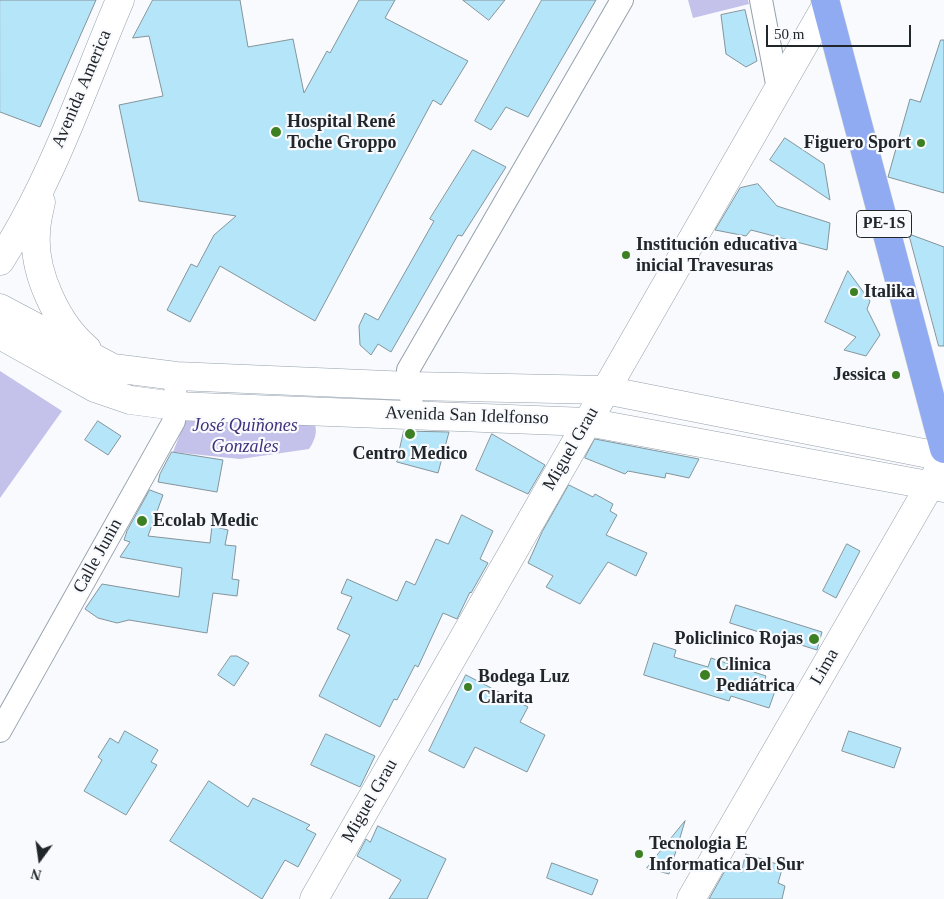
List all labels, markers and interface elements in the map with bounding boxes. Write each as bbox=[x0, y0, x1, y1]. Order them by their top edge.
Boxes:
scale bar bbox=[769, 15, 914, 47]
text: 50 m bbox=[774, 26, 804, 42]
street label: Avenida America bbox=[47, 27, 117, 151]
place label: Hospital René Toche Groppo bbox=[287, 111, 397, 154]
marker: Hospital René Toche Groppo bbox=[269, 125, 283, 139]
place label: Figuero Sport bbox=[804, 132, 911, 154]
marker: Figuero Sport bbox=[915, 137, 927, 149]
road number: PE-1S bbox=[856, 210, 912, 238]
place label: Institución educativa inicial Travesuras bbox=[636, 234, 798, 276]
marker: Institución educativa inicial Travesuras bbox=[620, 249, 632, 261]
place label: Italika bbox=[864, 281, 915, 303]
marker: Italika bbox=[848, 286, 860, 298]
place label: Jessica bbox=[833, 364, 886, 386]
marker: Jessica bbox=[890, 369, 902, 381]
street label: Avenida San Idelfonso bbox=[385, 402, 549, 430]
street label: Miguel Grau bbox=[539, 404, 603, 494]
park label: José Quiñones Gonzales bbox=[192, 415, 298, 458]
marker: Centro Medico bbox=[403, 427, 417, 441]
place label: Centro Medico bbox=[352, 443, 468, 465]
place label: Ecolab Medic bbox=[153, 510, 258, 532]
marker: Ecolab Medic bbox=[135, 514, 149, 528]
street label: Calle Junin bbox=[69, 515, 127, 597]
place label: Policlinico Rojas bbox=[675, 628, 803, 650]
marker: Policlinico Rojas bbox=[807, 632, 821, 646]
street label: Lima bbox=[806, 645, 844, 689]
place label: Clinica Pediátrica bbox=[716, 654, 795, 696]
place label: Bodega Luz Clarita bbox=[478, 666, 570, 709]
marker: Clinica Pediátrica bbox=[698, 668, 712, 682]
marker: Bodega Luz Clarita bbox=[462, 681, 474, 693]
street label: Miguel Grau bbox=[338, 756, 402, 846]
place label: Tecnologia E Informatica Del Sur bbox=[649, 833, 804, 876]
north arrow bbox=[15, 834, 65, 884]
marker: Tecnologia E Informatica Del Sur bbox=[633, 848, 645, 860]
text: N bbox=[30, 866, 43, 883]

